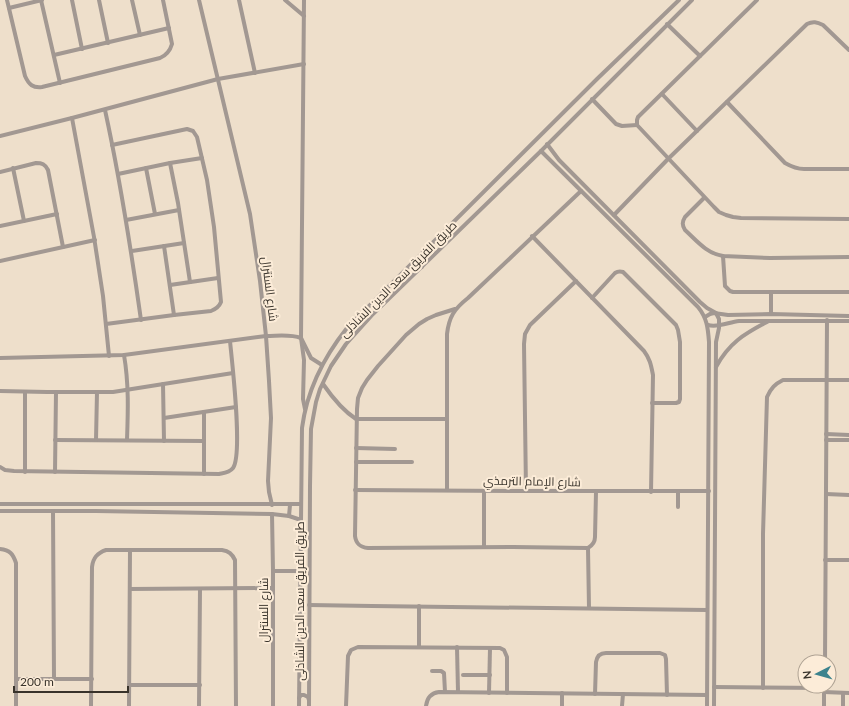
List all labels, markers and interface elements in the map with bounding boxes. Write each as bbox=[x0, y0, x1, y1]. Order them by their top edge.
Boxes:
street label: طريق الفريق سعد الدين الشاذلى bbox=[336, 217, 460, 341]
street label: شارع السنترال bbox=[258, 256, 281, 322]
street label: شارع الإمام الترمذي bbox=[483, 473, 581, 492]
street label: طريق الفريق سعد الدين الشاذلى bbox=[292, 521, 307, 681]
street label: شارع السنترال bbox=[256, 577, 272, 643]
north arrow bbox=[797, 654, 837, 694]
scale bar bbox=[14, 668, 128, 694]
text: N bbox=[800, 670, 813, 680]
text: 200 m bbox=[20, 674, 54, 689]

